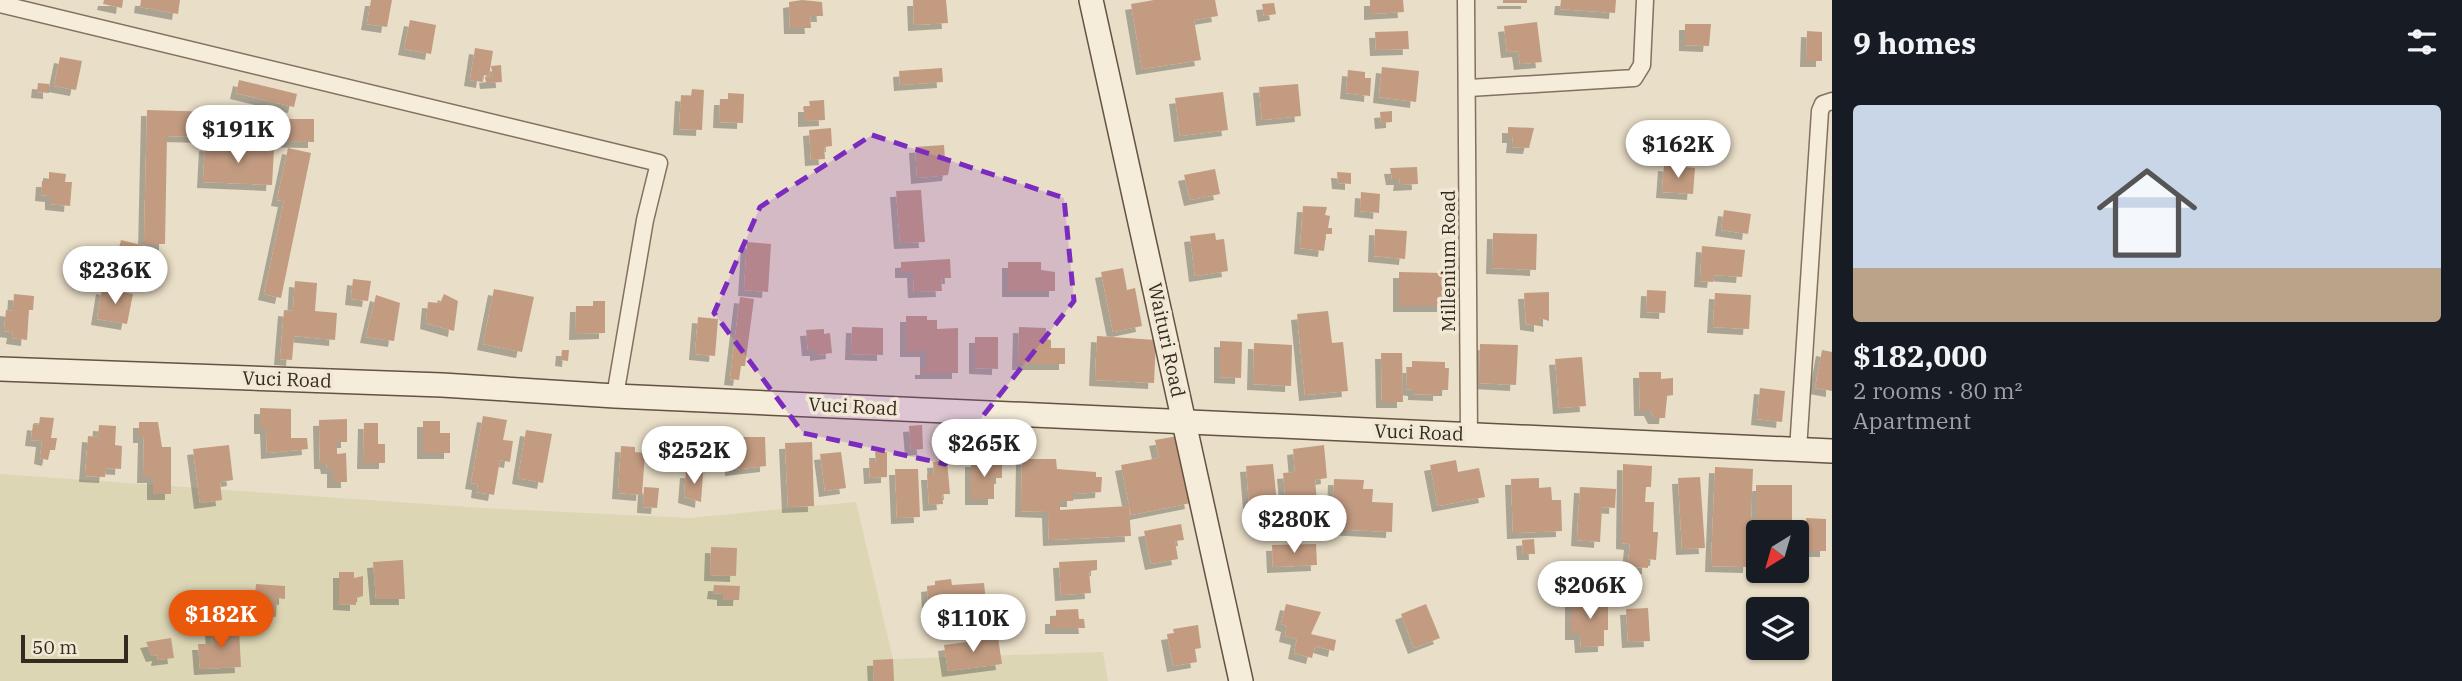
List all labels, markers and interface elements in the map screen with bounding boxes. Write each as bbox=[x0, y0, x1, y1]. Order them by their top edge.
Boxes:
text: 9 homes bbox=[1853, 23, 1976, 62]
icon: filters bbox=[2403, 23, 2441, 61]
pin: $191K bbox=[189, 106, 287, 165]
text: $191K bbox=[202, 113, 274, 143]
pin: $162K bbox=[1629, 120, 1727, 180]
text: $162K bbox=[1642, 128, 1714, 158]
icon: home bbox=[2084, 150, 2210, 276]
street label: Millenium Road bbox=[1436, 190, 1460, 332]
pin: $236K bbox=[66, 246, 164, 306]
text: $236K bbox=[79, 254, 151, 284]
street label: Waituri Road bbox=[1143, 281, 1191, 399]
text: $182,000 bbox=[1853, 336, 1987, 375]
street label: Vuci Road bbox=[242, 365, 332, 393]
text: 2 rooms · 80 m² bbox=[1853, 375, 2023, 405]
street label: Vuci Road bbox=[808, 392, 898, 420]
text: Apartment bbox=[1853, 405, 1971, 435]
street label: Vuci Road bbox=[1374, 418, 1464, 446]
pin: $265K bbox=[935, 420, 1033, 479]
pin: $252K bbox=[645, 426, 743, 486]
text: $265K bbox=[948, 427, 1020, 457]
text: $252K bbox=[658, 434, 730, 464]
pin: $280K bbox=[1245, 496, 1343, 555]
text: $280K bbox=[1258, 503, 1330, 533]
north arrow bbox=[1746, 520, 1810, 583]
map controls bbox=[1746, 520, 1809, 660]
pin: $206K bbox=[1541, 562, 1639, 621]
text: $206K bbox=[1554, 569, 1626, 599]
pin: $182K bbox=[172, 590, 270, 650]
pin: $110K bbox=[924, 594, 1022, 654]
button: layers bbox=[1746, 597, 1809, 660]
text: $182K bbox=[185, 598, 257, 628]
text: $110K bbox=[937, 602, 1009, 632]
scale bar bbox=[21, 632, 128, 664]
text: 50 m bbox=[32, 635, 77, 659]

